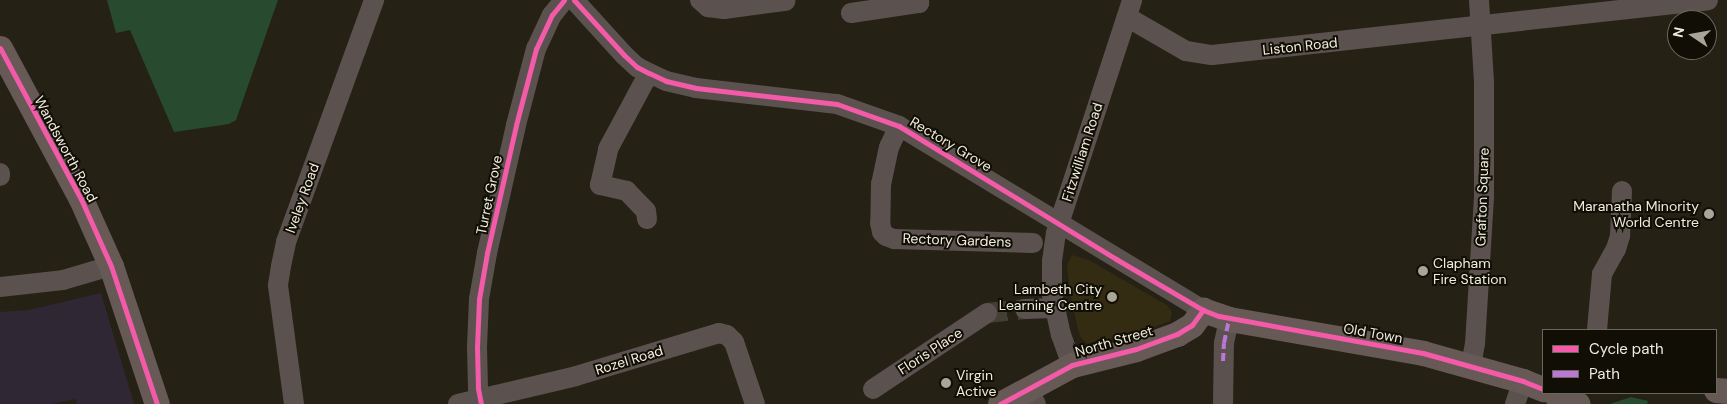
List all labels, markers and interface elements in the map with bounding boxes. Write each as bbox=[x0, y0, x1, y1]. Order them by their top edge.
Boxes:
north arrow bbox=[1667, 10, 1717, 60]
text: N bbox=[1668, 25, 1688, 39]
street label: Liston Road bbox=[1262, 34, 1338, 58]
street label: Wandsworth Road bbox=[31, 93, 101, 205]
street label: Fitzwilliam Road bbox=[1058, 101, 1106, 203]
street label: Rectory Grove bbox=[907, 113, 995, 175]
street label: Grafton Square bbox=[1472, 147, 1492, 247]
street label: Turret Grove bbox=[472, 154, 506, 236]
street label: Iveley Road bbox=[282, 161, 322, 235]
place label: Maranatha Minority World Centre bbox=[1573, 198, 1699, 230]
marker: Maranatha Minority World Centre bbox=[1703, 208, 1715, 220]
street label: Rectory Gardens bbox=[902, 230, 1012, 250]
place label: Clapham Fire Station bbox=[1433, 255, 1507, 288]
marker: Clapham Fire Station bbox=[1417, 265, 1429, 277]
place label: Lambeth City Learning Centre bbox=[999, 281, 1102, 314]
marker: Lambeth City Learning Centre bbox=[1106, 291, 1118, 303]
street label: Old Town bbox=[1342, 320, 1404, 346]
street label: North Street bbox=[1073, 322, 1155, 360]
street label: Floris Place bbox=[895, 324, 965, 378]
legend bbox=[1542, 329, 1717, 394]
text: Cycle path bbox=[1589, 339, 1664, 359]
street label: Rozel Road bbox=[593, 342, 665, 378]
text: Path bbox=[1589, 364, 1620, 384]
place label: Virgin Active bbox=[956, 367, 997, 400]
marker: Virgin Active bbox=[940, 377, 952, 389]

